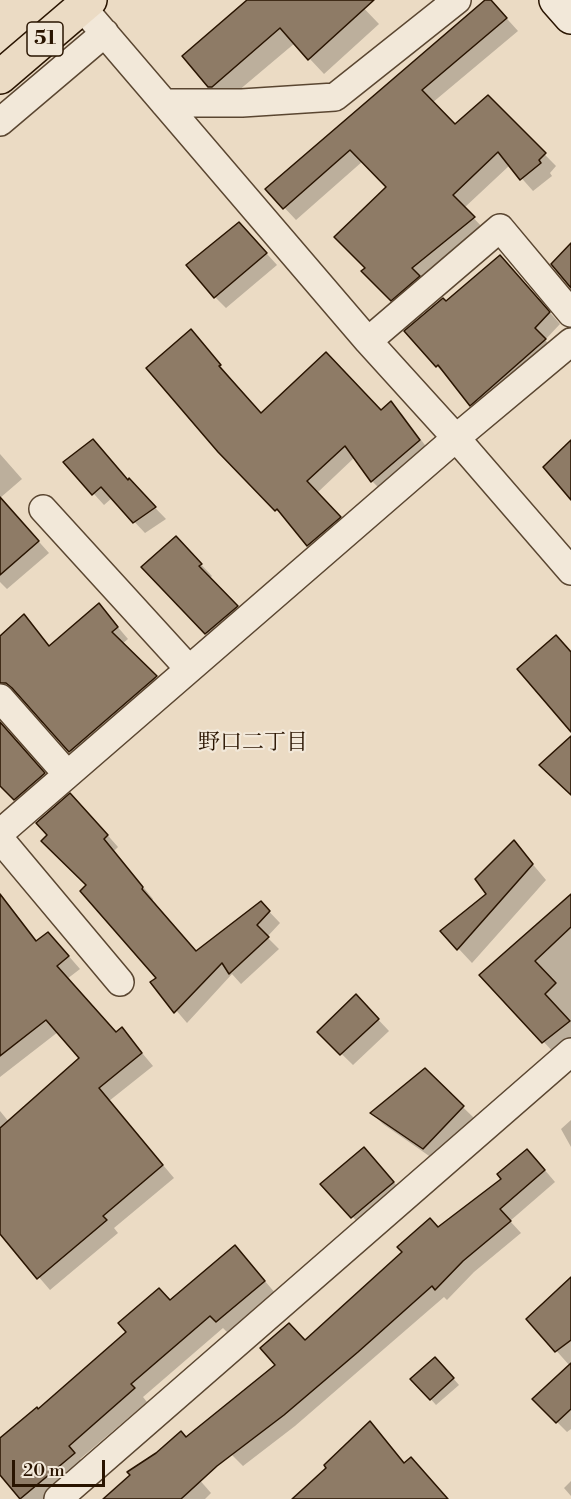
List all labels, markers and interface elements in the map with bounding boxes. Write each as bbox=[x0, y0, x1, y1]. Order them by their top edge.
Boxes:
road number: 51 bbox=[27, 22, 63, 56]
district label: 野口二丁目 bbox=[198, 731, 308, 757]
scale bar bbox=[15, 1448, 108, 1486]
text: 20 m bbox=[23, 1459, 65, 1482]

